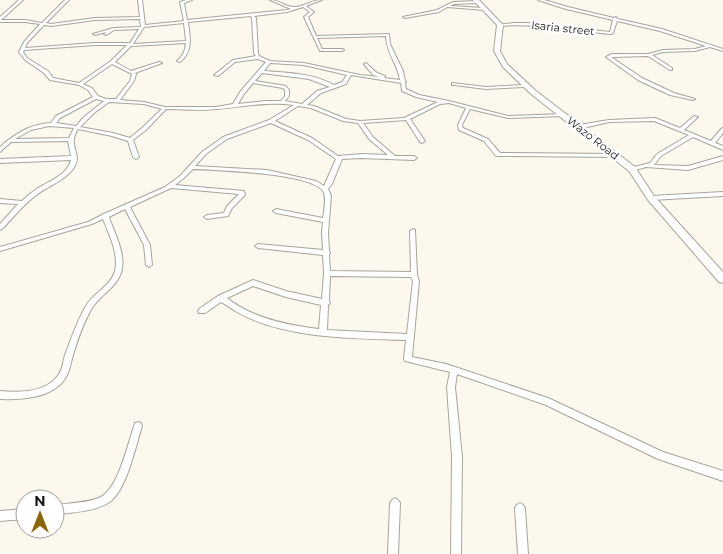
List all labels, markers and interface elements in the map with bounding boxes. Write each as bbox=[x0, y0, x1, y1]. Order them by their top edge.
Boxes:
street label: Isaria street bbox=[531, 18, 596, 38]
street label: Wazo Road bbox=[564, 113, 622, 163]
north arrow bbox=[15, 489, 65, 539]
text: N bbox=[34, 492, 46, 510]

